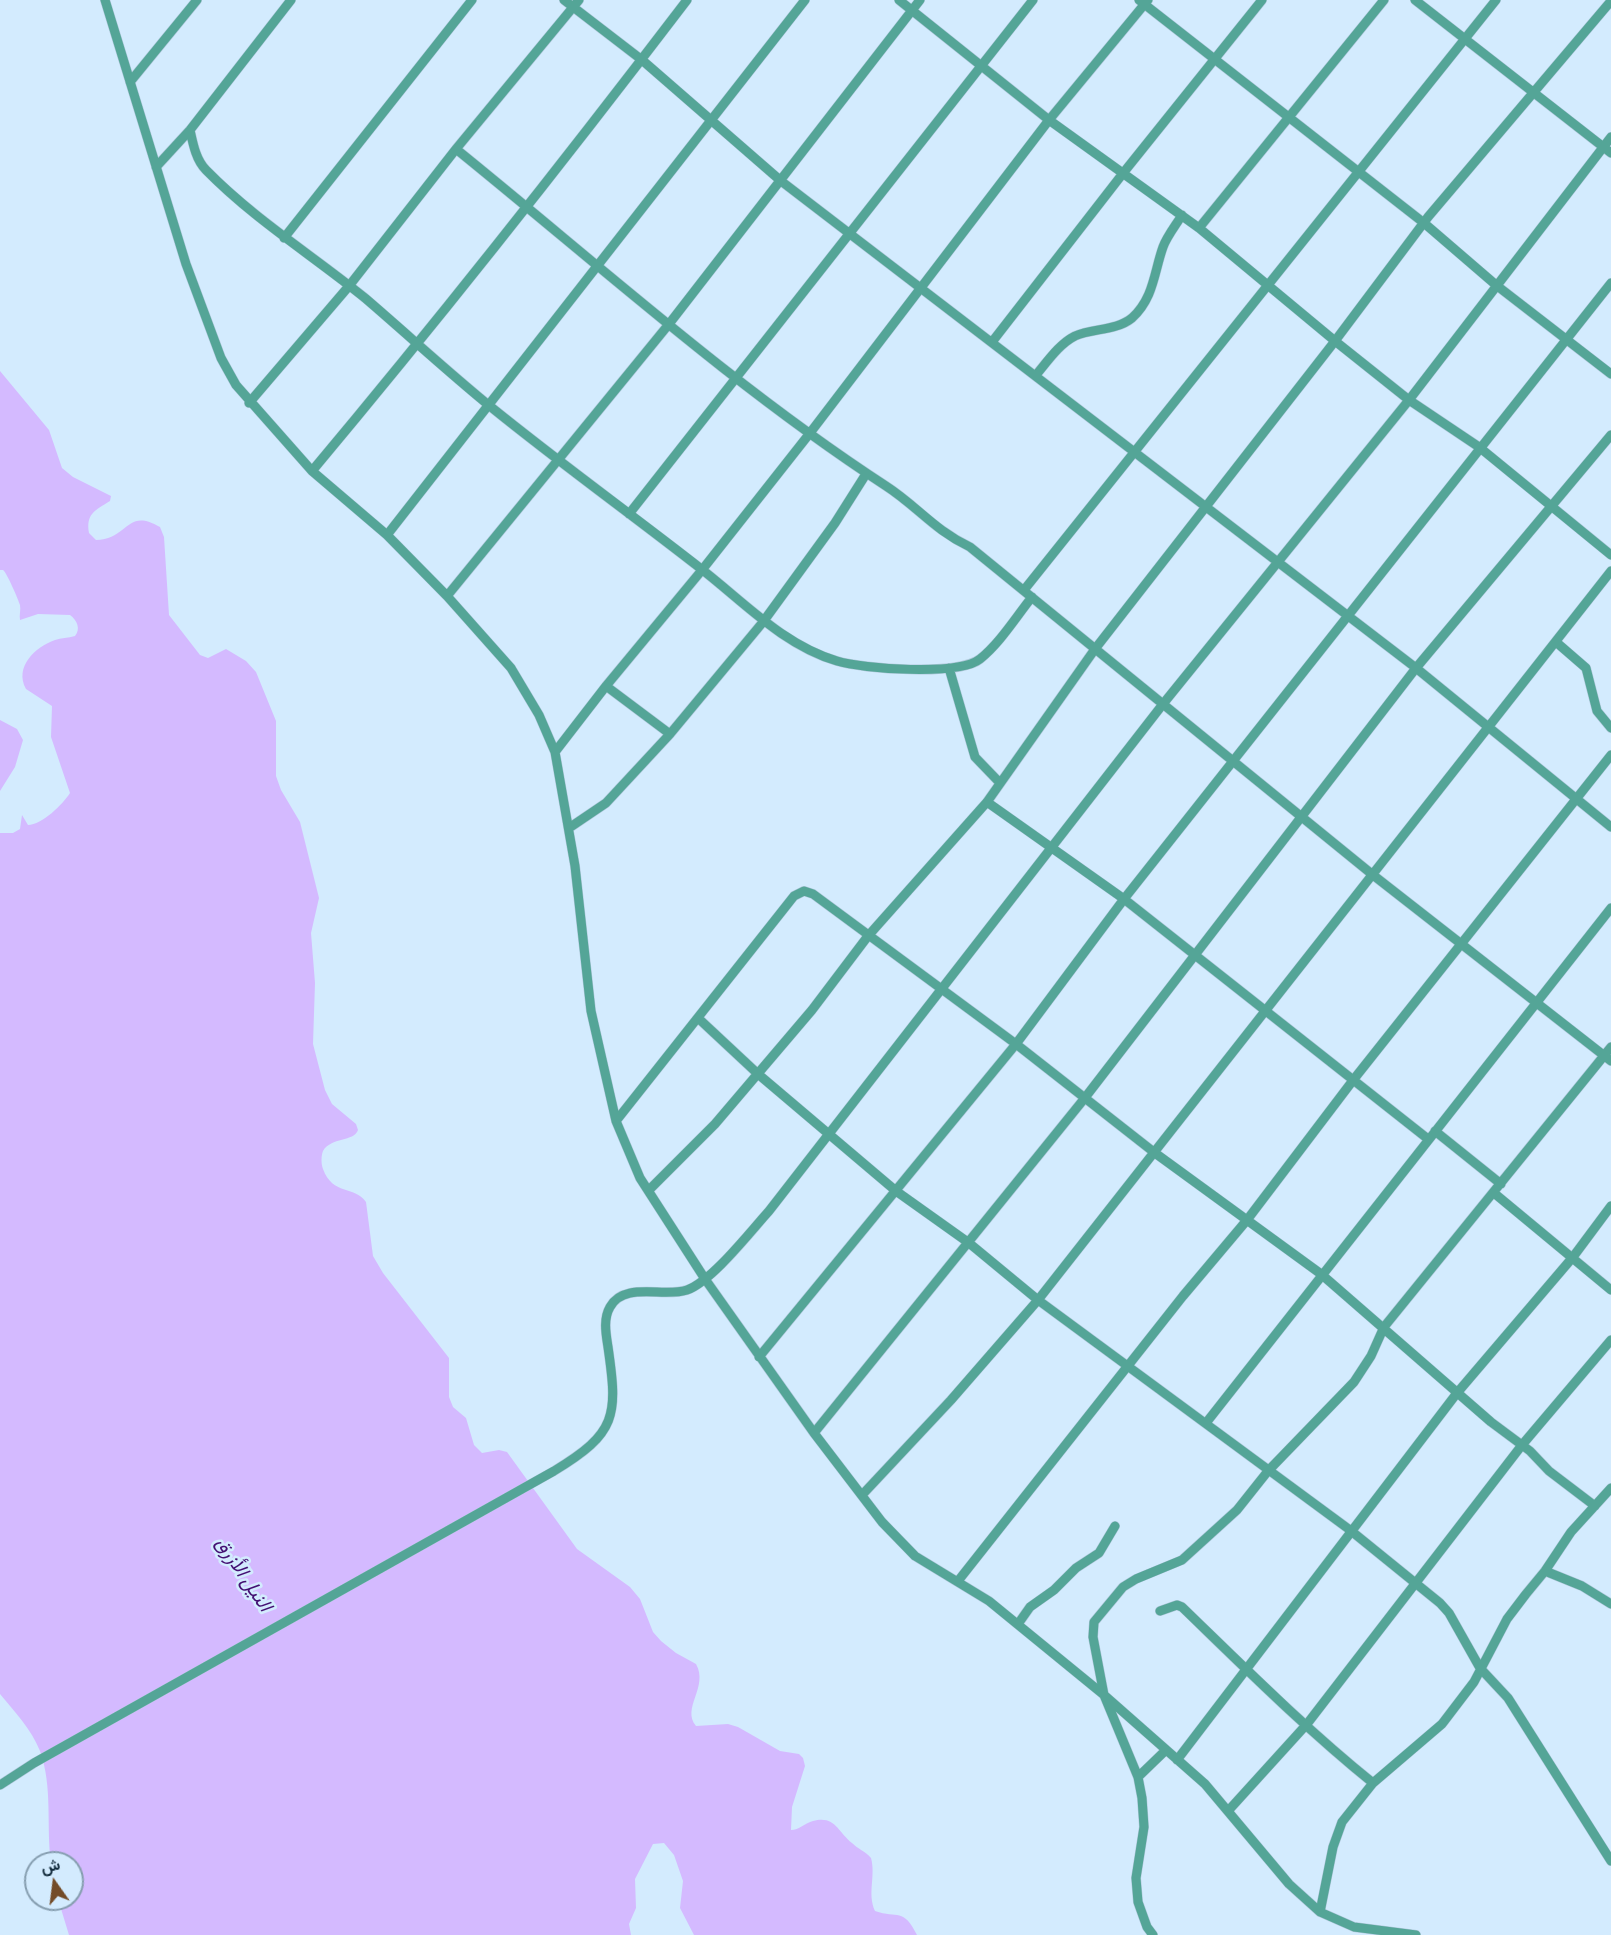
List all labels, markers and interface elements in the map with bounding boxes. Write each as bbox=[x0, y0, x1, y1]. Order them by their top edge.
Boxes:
water label: النيل الأزرق bbox=[210, 1532, 278, 1616]
north arrow bbox=[24, 1851, 84, 1911]
text: ش bbox=[38, 1853, 62, 1877]

